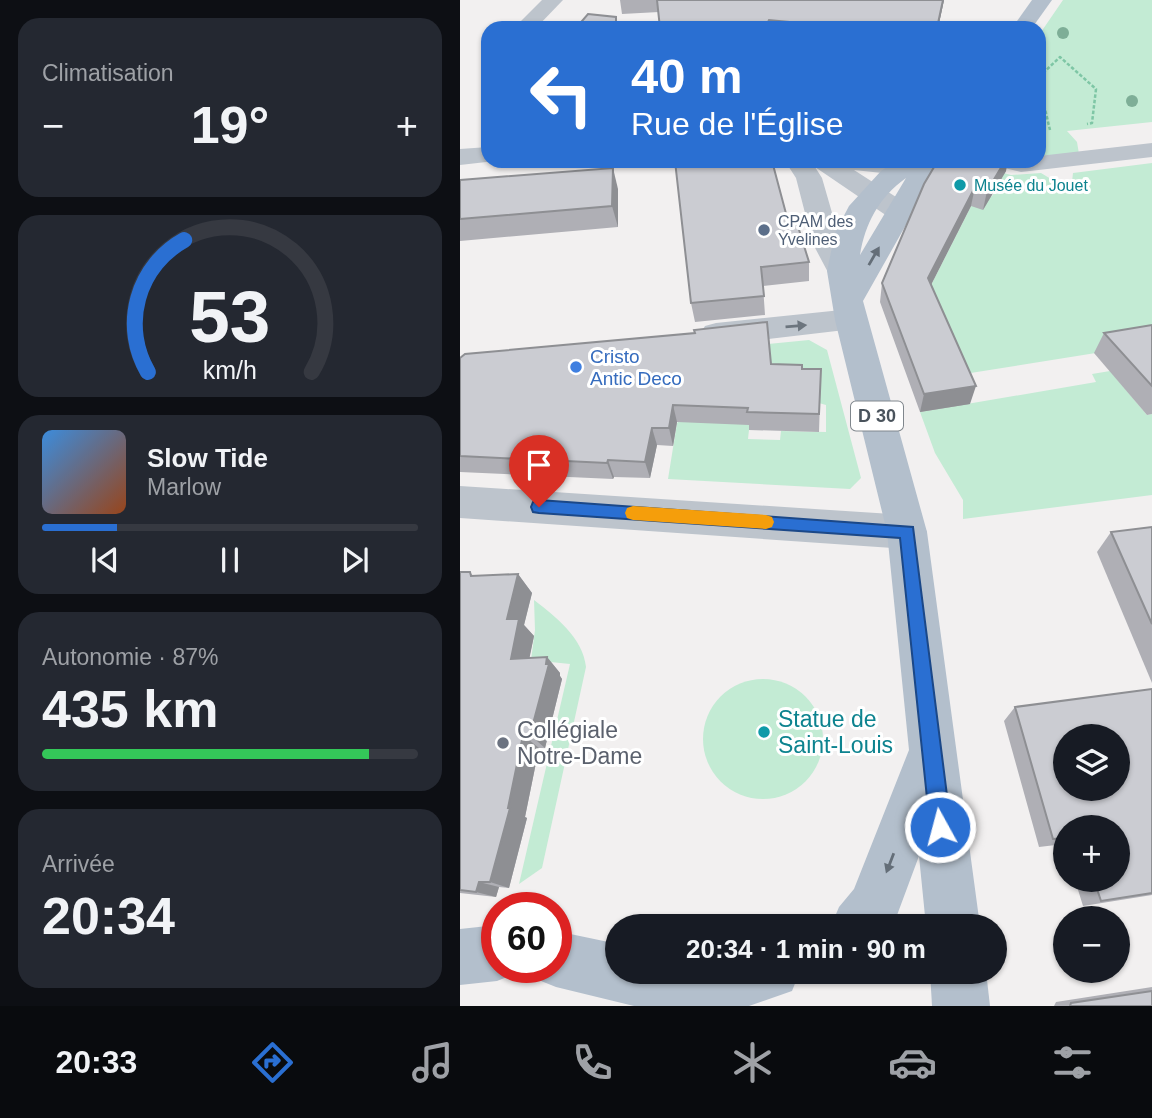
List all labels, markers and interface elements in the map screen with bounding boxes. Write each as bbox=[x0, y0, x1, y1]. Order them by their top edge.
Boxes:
icon: left bbox=[516, 49, 607, 140]
text: 40 m bbox=[631, 49, 743, 103]
text: Climatisation bbox=[42, 60, 174, 86]
text: 19° bbox=[191, 96, 269, 154]
text: − bbox=[42, 105, 64, 147]
text: + bbox=[396, 105, 418, 147]
text: Rue de l'Église bbox=[631, 106, 843, 142]
marker: Musée du Jouet bbox=[952, 177, 968, 193]
place label: Musée du Jouet bbox=[974, 177, 1088, 194]
place label: CPAM des Yvelines bbox=[778, 213, 853, 248]
marker: CPAM des Yvelines bbox=[756, 222, 772, 238]
one-way arrow bbox=[867, 247, 880, 266]
text: 53 bbox=[190, 276, 270, 357]
one-way arrow bbox=[785, 321, 807, 332]
place label: Cristo Antic Deco bbox=[590, 346, 682, 389]
text: km/h bbox=[203, 356, 257, 384]
marker: Cristo Antic Deco bbox=[568, 359, 584, 375]
road number: D 30 bbox=[851, 402, 903, 430]
pin bbox=[509, 435, 569, 507]
text: Slow Tide bbox=[147, 443, 268, 473]
icon: arrive bbox=[520, 446, 558, 484]
text: Marlow bbox=[147, 474, 221, 500]
icon: previous bbox=[86, 541, 124, 579]
icon: pause bbox=[211, 541, 249, 579]
icon: next bbox=[336, 541, 374, 579]
text: Autonomie · 87% bbox=[42, 644, 218, 670]
text: 435 km bbox=[42, 680, 218, 738]
place label: Statue de Saint-Louis bbox=[778, 706, 893, 758]
place label: Collégiale Notre-Dame bbox=[517, 717, 642, 769]
marker: Statue de Saint-Louis bbox=[756, 724, 772, 740]
map controls bbox=[1053, 724, 1130, 983]
button: layers bbox=[1053, 724, 1130, 801]
marker: Collégiale Notre-Dame bbox=[495, 735, 511, 751]
position arrow bbox=[903, 790, 977, 864]
button: + bbox=[1053, 815, 1130, 892]
text: Arrivée bbox=[42, 851, 115, 877]
one-way arrow bbox=[885, 853, 896, 874]
text: 20:34 bbox=[42, 887, 175, 945]
speed limit sign: 60 bbox=[481, 892, 572, 983]
button: − bbox=[1053, 906, 1130, 983]
text: 20:34 · 1 min · 90 m bbox=[686, 934, 926, 964]
icon: directions bbox=[248, 1038, 297, 1087]
icon: music bbox=[408, 1038, 457, 1087]
icon: phone bbox=[568, 1038, 617, 1087]
icon: climate bbox=[728, 1038, 777, 1087]
icon: car bbox=[888, 1038, 937, 1087]
icon: filters bbox=[1048, 1038, 1097, 1087]
text: 20:33 bbox=[55, 1044, 137, 1080]

